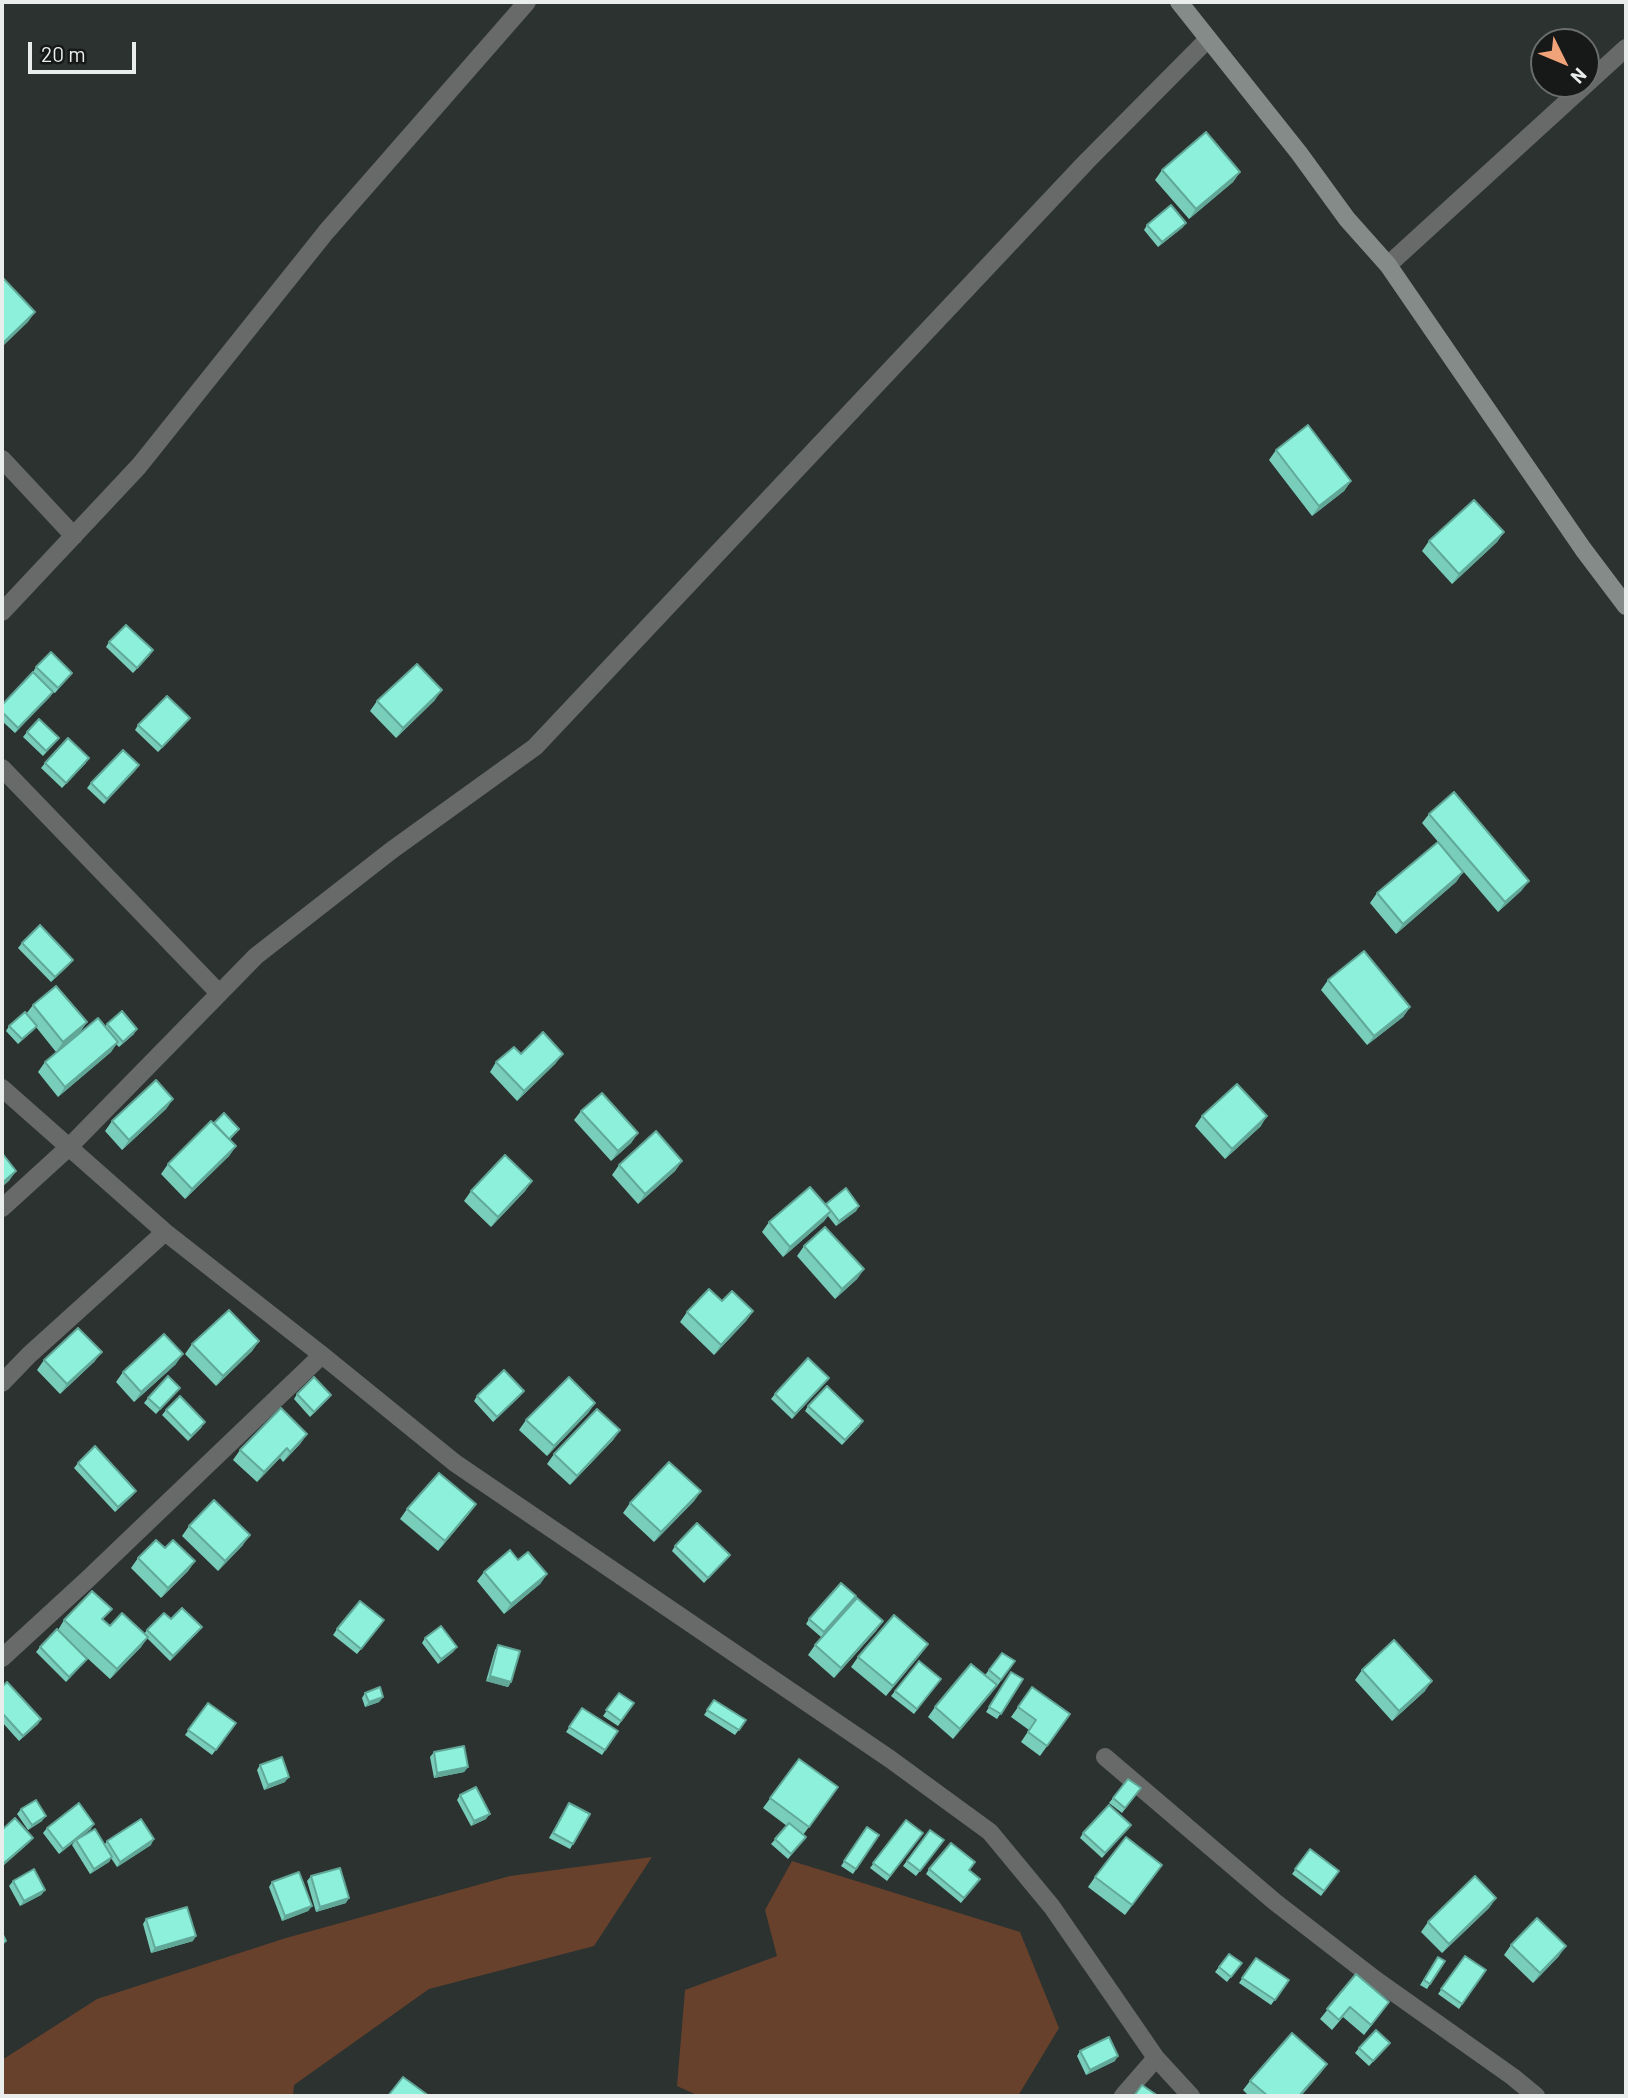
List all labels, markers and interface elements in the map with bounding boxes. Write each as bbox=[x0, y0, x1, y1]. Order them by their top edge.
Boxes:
scale bar bbox=[32, 28, 140, 72]
north arrow bbox=[1530, 28, 1600, 98]
text: 20 m bbox=[41, 41, 86, 66]
text: N bbox=[1567, 64, 1592, 89]

